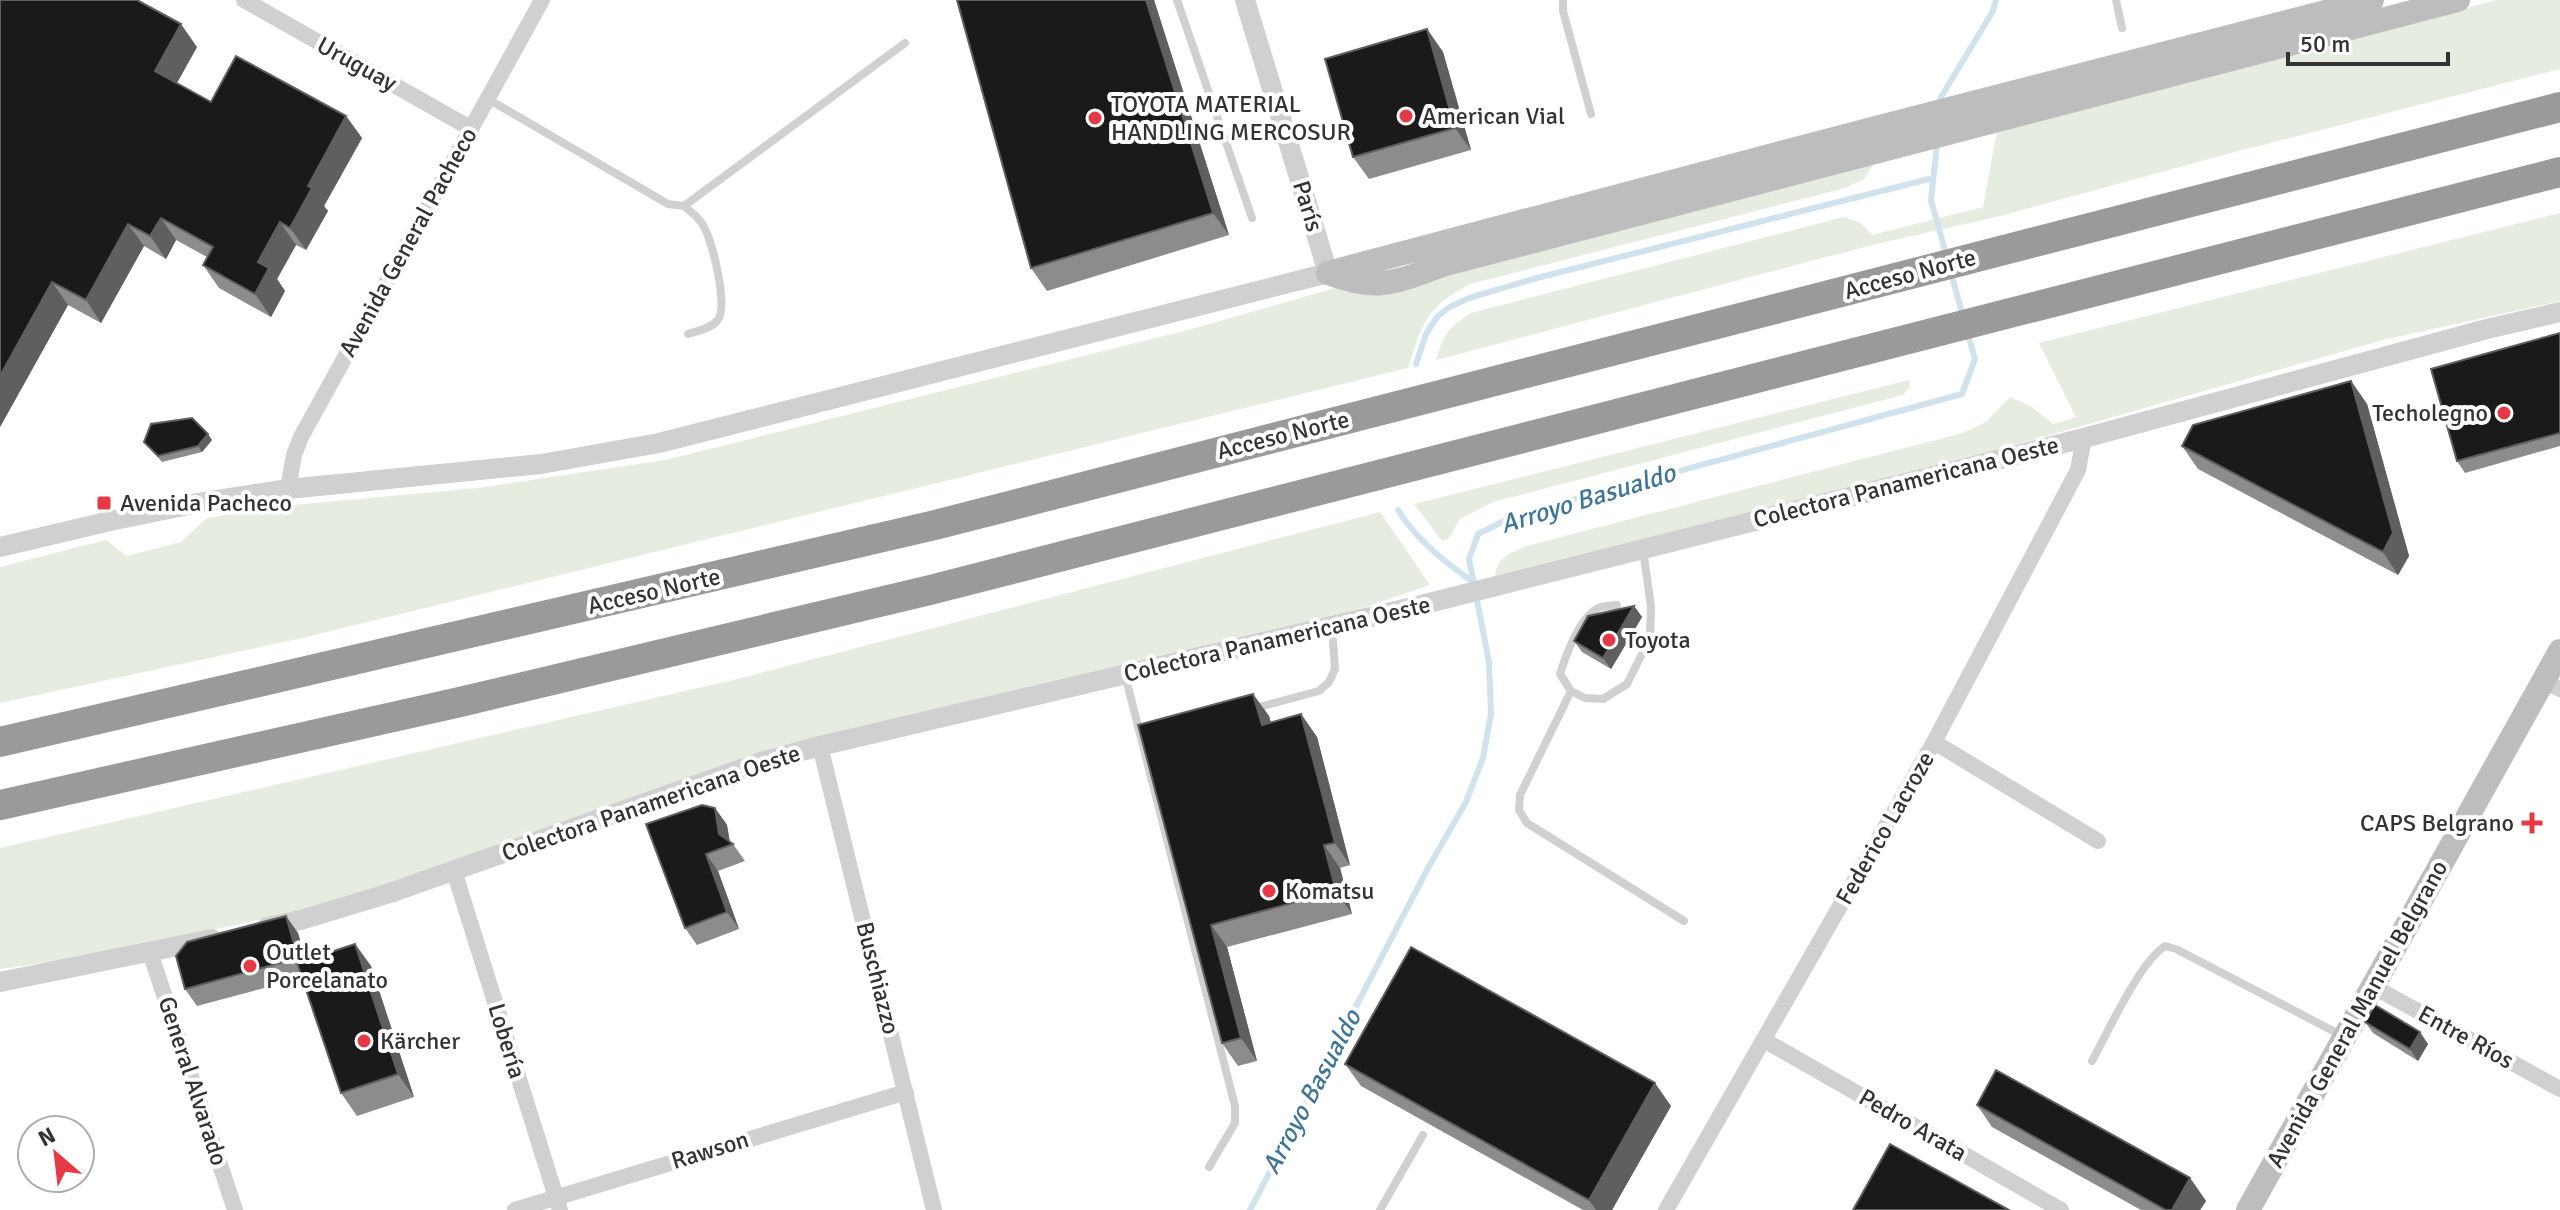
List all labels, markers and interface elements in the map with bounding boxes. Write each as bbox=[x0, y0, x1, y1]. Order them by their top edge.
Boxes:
scale bar bbox=[2288, 16, 2448, 66]
text: 50 m bbox=[2300, 29, 2350, 59]
street label: Uruguay bbox=[312, 30, 402, 98]
place label: TOYOTA MATERIAL HANDLING MERCOSUR bbox=[1111, 89, 1351, 147]
place label: American Vial bbox=[1422, 101, 1565, 131]
marker: American Vial bbox=[1397, 107, 1415, 125]
marker: TOYOTA MATERIAL HANDLING MERCOSUR bbox=[1086, 109, 1104, 127]
street label: Avenida General Pacheco bbox=[332, 122, 484, 362]
street label: París bbox=[1286, 177, 1330, 235]
street label: Acceso Norte bbox=[1841, 242, 1979, 306]
place label: Techolegno bbox=[2372, 398, 2488, 428]
street label: Acceso Norte bbox=[1214, 404, 1352, 466]
marker: Techolegno bbox=[2495, 404, 2513, 422]
street label: Colectora Panamericana Oeste bbox=[1750, 430, 2062, 534]
water label: Arroyo Basualdo bbox=[1497, 457, 1681, 541]
place label: Avenida Pacheco bbox=[120, 488, 292, 518]
marker: Avenida Pacheco bbox=[95, 494, 113, 512]
street label: Acceso Norte bbox=[585, 561, 723, 621]
street label: Colectora Panamericana Oeste bbox=[1121, 589, 1433, 689]
place label: Toyota bbox=[1625, 625, 1691, 655]
marker: Toyota bbox=[1600, 631, 1618, 649]
street label: Colectora Panamericana Oeste bbox=[498, 738, 804, 868]
street label: Federico Lacroze bbox=[1829, 746, 1941, 910]
place label: CAPS Belgrano bbox=[2360, 808, 2514, 838]
marker: CAPS Belgrano bbox=[2521, 812, 2543, 834]
street label: Avenida General Manuel Belgrano bbox=[2260, 855, 2454, 1173]
place label: Komatsu bbox=[1285, 876, 1374, 906]
marker: Komatsu bbox=[1260, 882, 1278, 900]
street label: Buschiazzo bbox=[850, 919, 906, 1037]
place label: Outlet Porcelanato bbox=[266, 937, 388, 995]
marker: Outlet Porcelanato bbox=[241, 957, 259, 975]
street label: General Alvarado bbox=[152, 993, 234, 1169]
street label: Entre Ríos bbox=[2413, 999, 2519, 1075]
street label: Lobería bbox=[481, 1000, 533, 1082]
water label: Arroyo Basualdo bbox=[1255, 1003, 1369, 1180]
place label: Kärcher bbox=[380, 1026, 460, 1056]
marker: Kärcher bbox=[355, 1032, 373, 1050]
street label: Pedro Arata bbox=[1854, 1082, 1972, 1168]
north arrow bbox=[16, 1114, 96, 1194]
text: N bbox=[34, 1121, 60, 1152]
street label: Rawson bbox=[668, 1124, 752, 1176]

